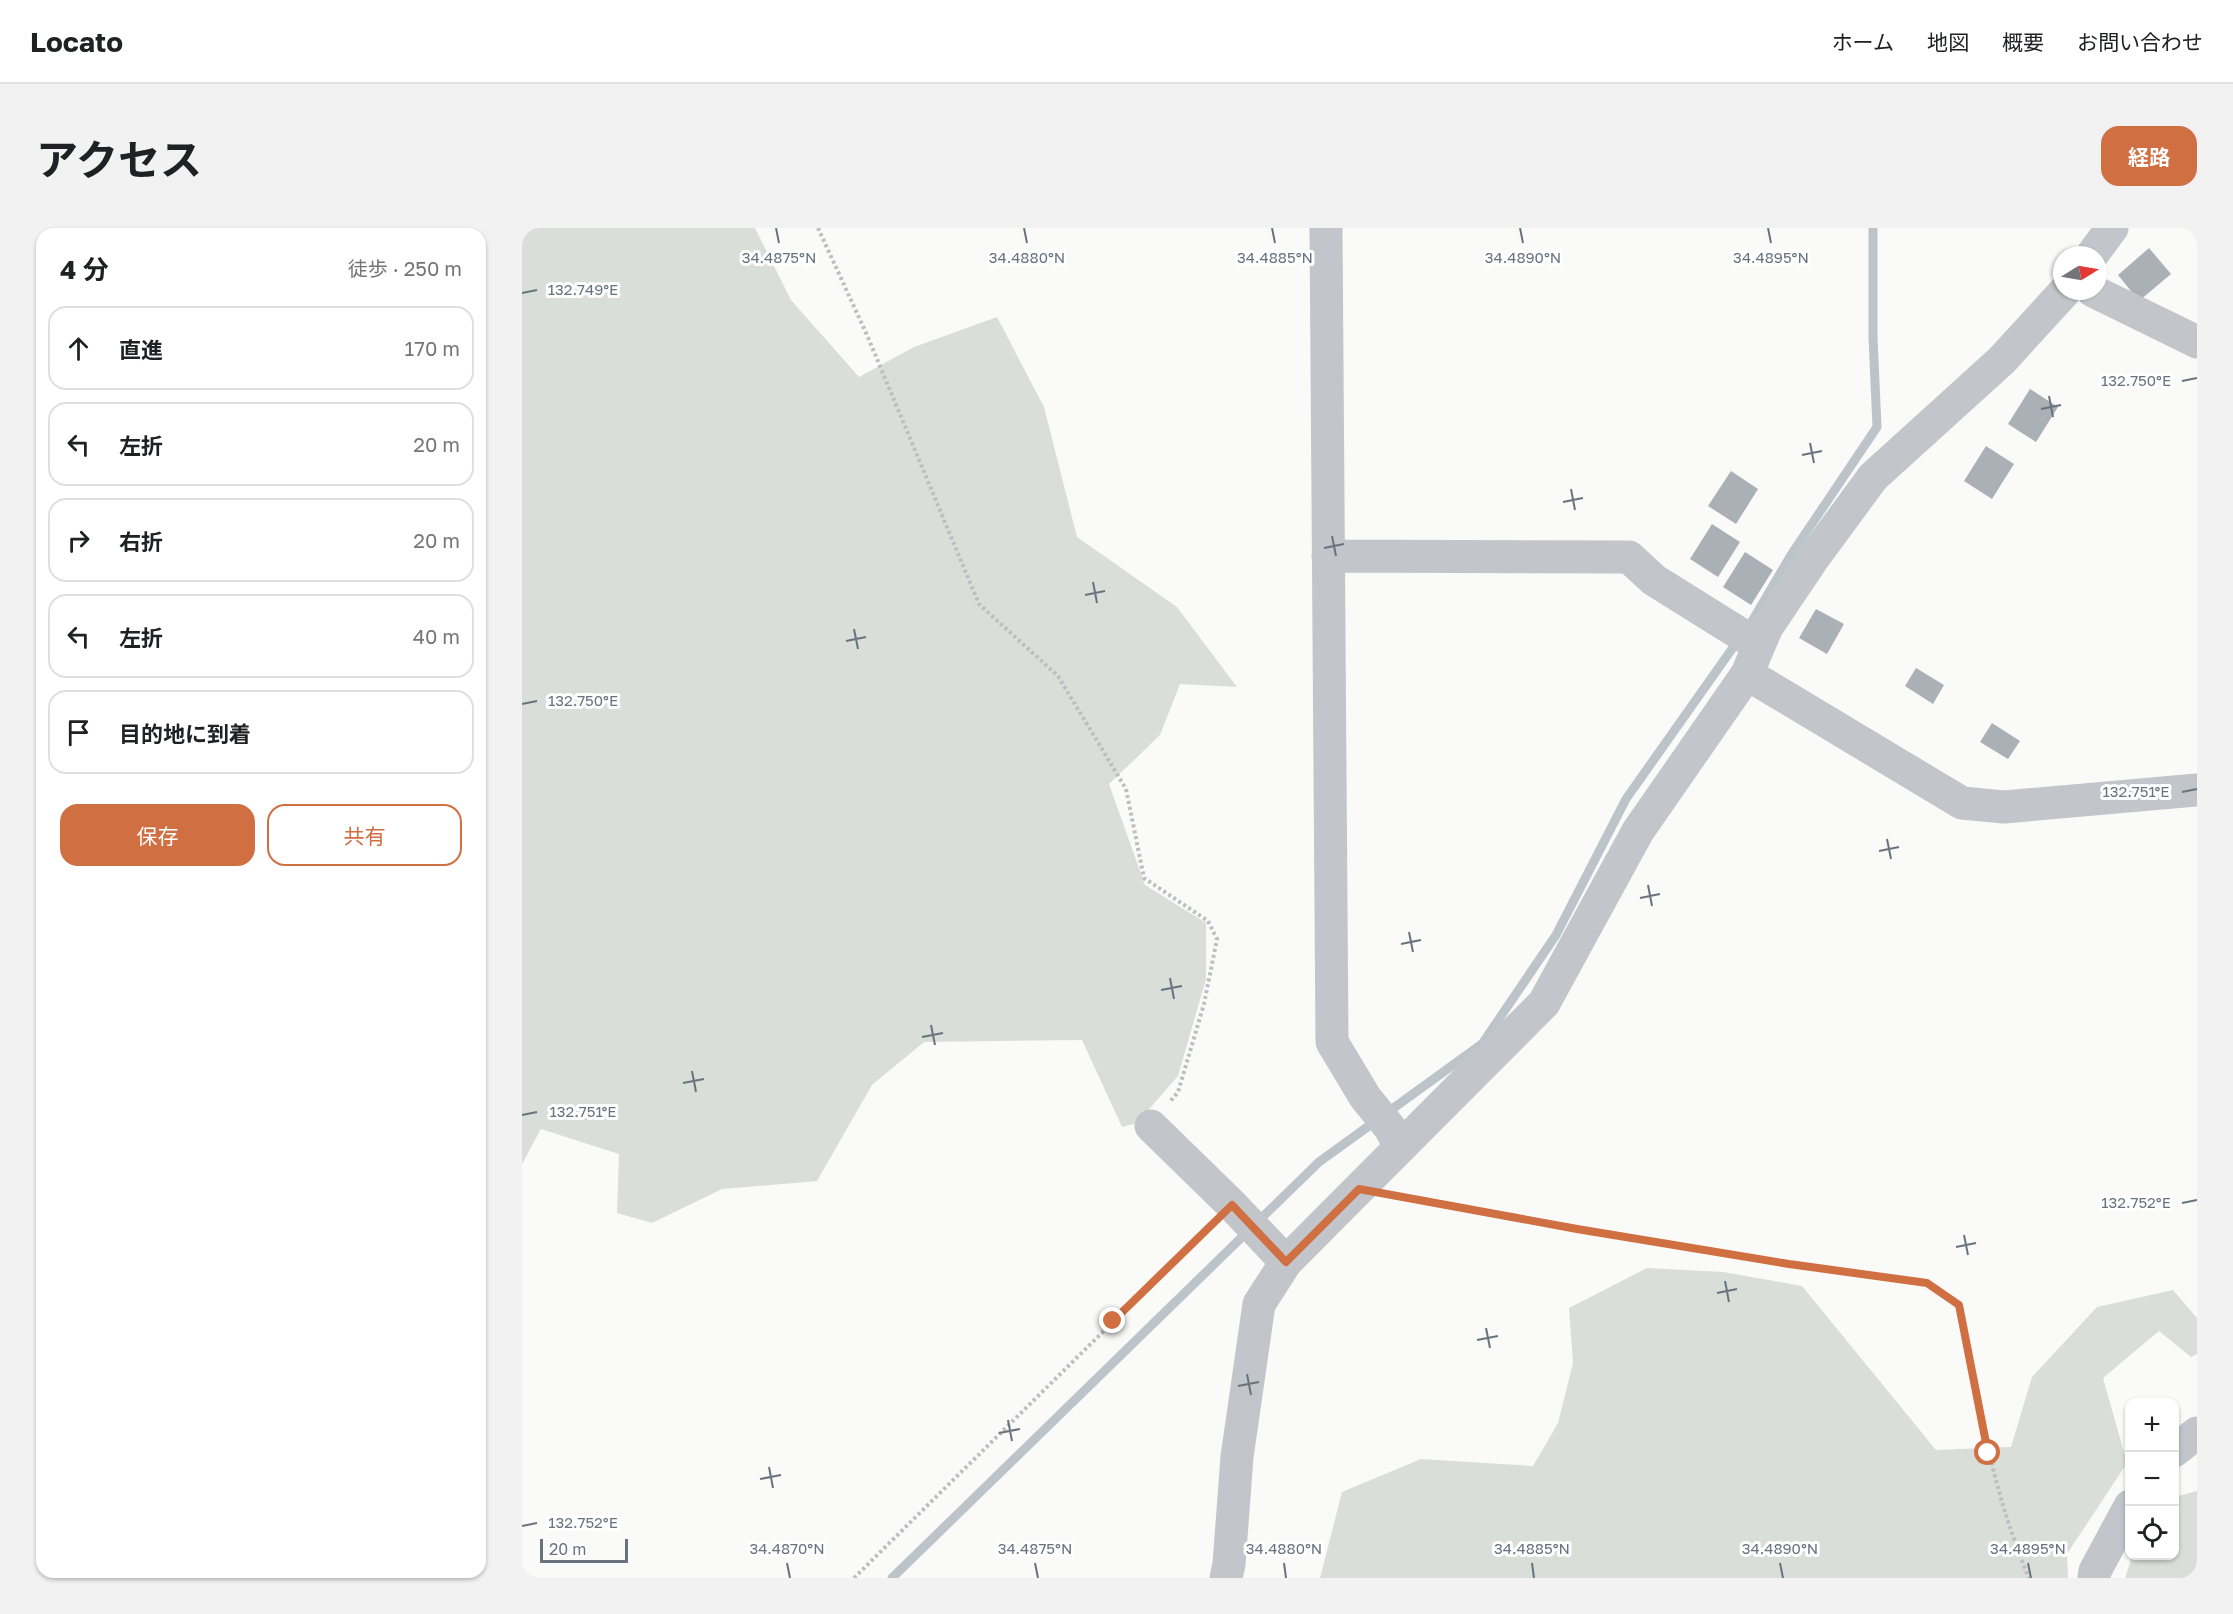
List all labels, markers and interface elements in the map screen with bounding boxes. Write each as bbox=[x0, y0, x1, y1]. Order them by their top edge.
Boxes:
text: Locato bbox=[30, 25, 123, 58]
text: ホーム bbox=[1832, 29, 1894, 55]
text: 地図 bbox=[1927, 29, 1969, 55]
text: 概要 bbox=[2002, 29, 2044, 55]
text: お問い合わせ bbox=[2077, 29, 2203, 55]
button: 経路 bbox=[2101, 126, 2197, 186]
text: アクセス bbox=[36, 134, 202, 184]
north arrow bbox=[2053, 246, 2107, 300]
text: 34.4875°N bbox=[742, 248, 816, 266]
text: 34.4880°N bbox=[989, 248, 1065, 266]
text: 34.4885°N bbox=[1237, 248, 1313, 266]
text: 34.4890°N bbox=[1485, 248, 1561, 266]
text: 34.4895°N bbox=[1733, 248, 1809, 266]
text: 4 分 bbox=[60, 254, 109, 285]
text: 徒歩 · 250 m bbox=[348, 256, 462, 280]
text: 132.749°E bbox=[548, 280, 618, 298]
icon: ahead bbox=[62, 332, 95, 365]
text: 直進 bbox=[119, 336, 163, 363]
text: 170 m bbox=[405, 336, 460, 360]
text: 132.750°E bbox=[2101, 371, 2171, 389]
icon: left bbox=[62, 428, 95, 461]
text: 左折 bbox=[119, 432, 163, 459]
text: 20 m bbox=[413, 432, 460, 456]
icon: right bbox=[62, 524, 95, 557]
text: 右折 bbox=[119, 528, 163, 555]
text: 20 m bbox=[413, 528, 460, 552]
icon: left bbox=[62, 620, 95, 653]
text: 左折 bbox=[119, 624, 163, 651]
text: 40 m bbox=[413, 624, 460, 648]
text: 132.750°E bbox=[548, 691, 618, 709]
icon: arrive bbox=[62, 716, 95, 749]
text: 目的地に到着 bbox=[119, 720, 251, 747]
text: 132.751°E bbox=[2103, 782, 2169, 800]
button: 保存 bbox=[60, 804, 255, 866]
button: 共有 bbox=[267, 804, 462, 866]
text: 132.751°E bbox=[550, 1102, 616, 1120]
text: 132.752°E bbox=[2101, 1193, 2171, 1211]
route end bbox=[1099, 1307, 1125, 1333]
map controls bbox=[2125, 1398, 2179, 1560]
button: + bbox=[2125, 1398, 2179, 1452]
route start bbox=[1974, 1439, 2000, 1465]
button: − bbox=[2125, 1452, 2179, 1506]
button: locate bbox=[2125, 1506, 2179, 1560]
text: 132.752°E bbox=[548, 1513, 618, 1531]
scale bar bbox=[540, 1536, 628, 1564]
text: 20 m bbox=[549, 1539, 586, 1559]
text: 34.4870°N bbox=[749, 1539, 825, 1557]
text: 34.4875°N bbox=[998, 1539, 1072, 1557]
text: 34.4880°N bbox=[1246, 1539, 1322, 1557]
text: 34.4885°N bbox=[1494, 1539, 1570, 1557]
text: 34.4890°N bbox=[1742, 1539, 1818, 1557]
text: 34.4895°N bbox=[1990, 1539, 2066, 1557]

